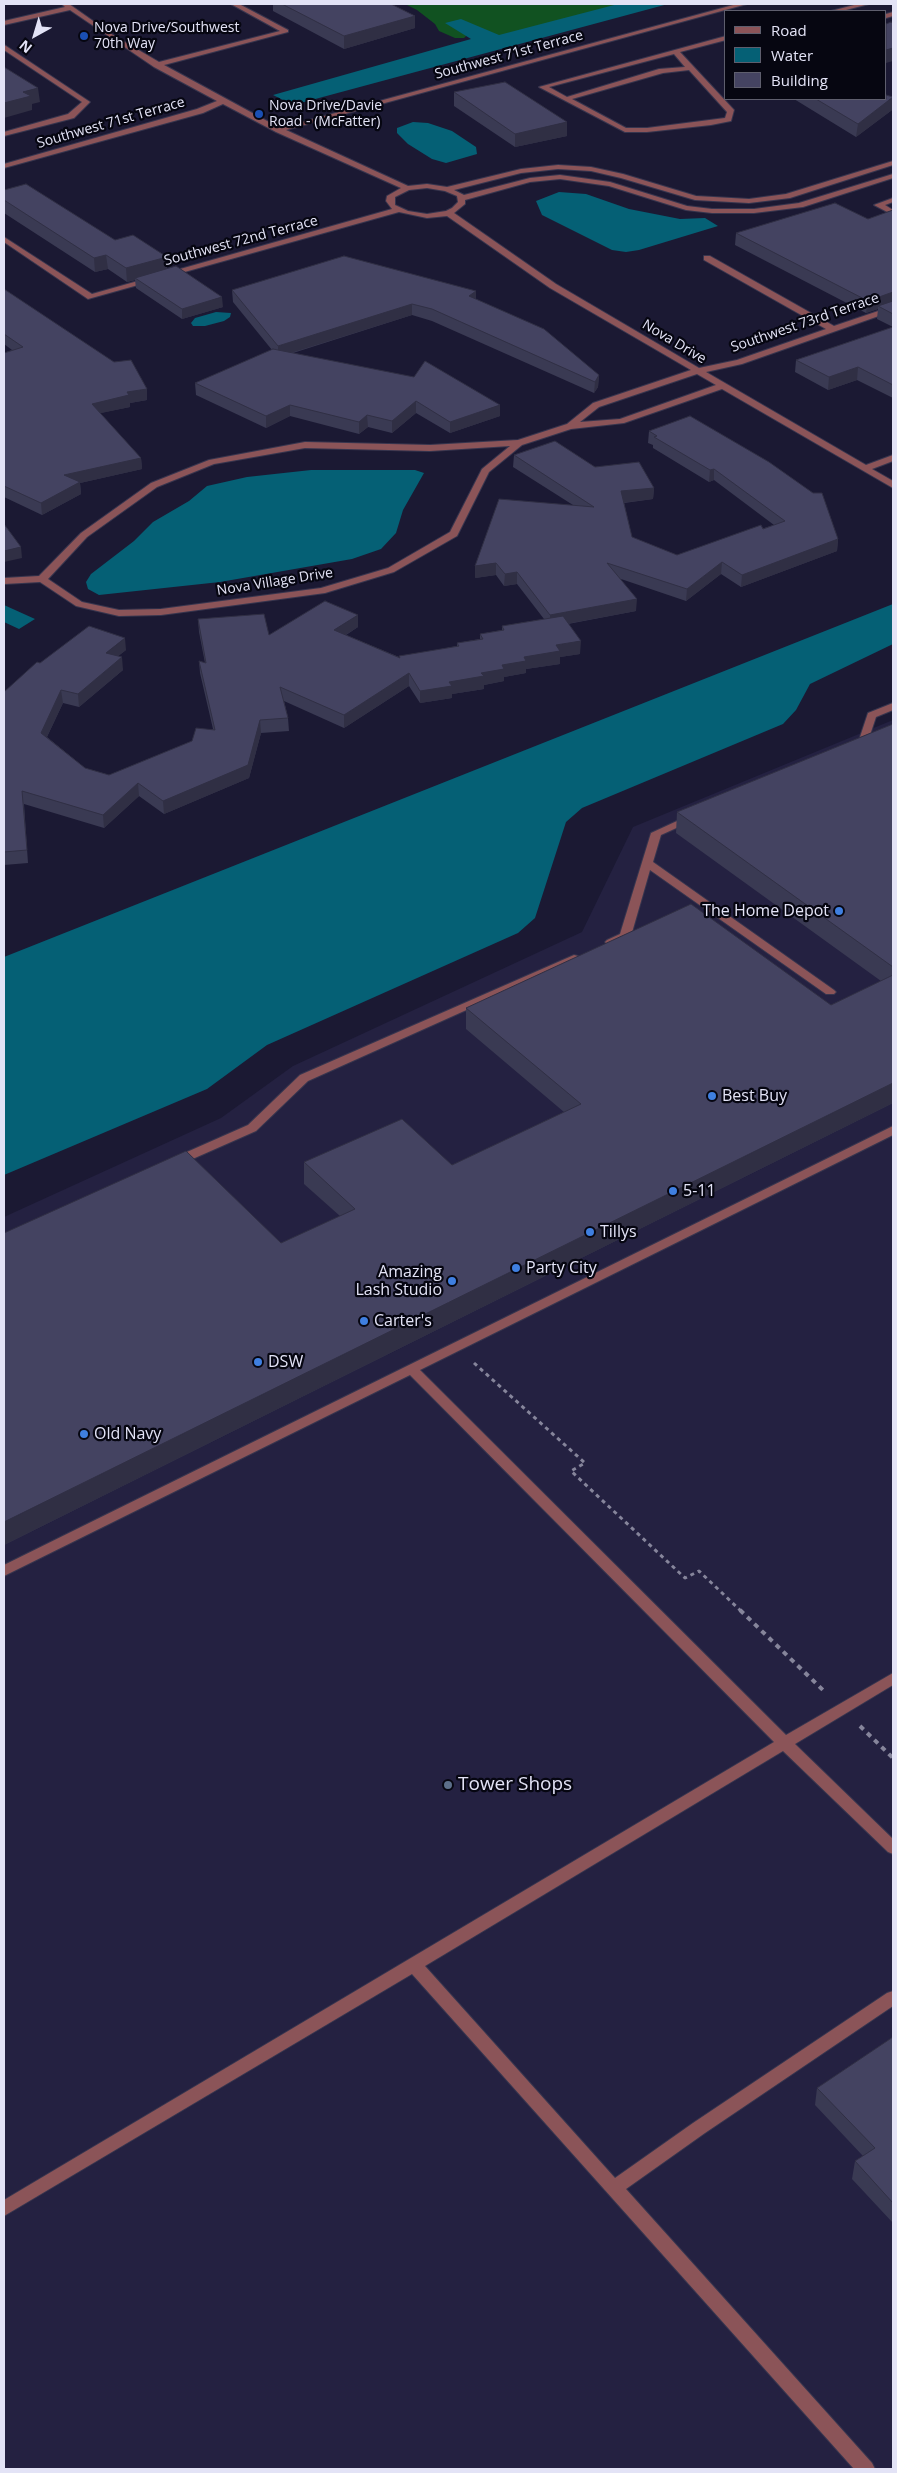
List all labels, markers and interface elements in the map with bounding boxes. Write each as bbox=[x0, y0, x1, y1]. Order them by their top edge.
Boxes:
north arrow bbox=[10, 10, 60, 60]
legend bbox=[724, 10, 887, 100]
place label: Nova Drive/Southwest 70th Way bbox=[94, 20, 239, 52]
text: Road bbox=[771, 20, 807, 40]
street label: Southwest 71st Terrace bbox=[433, 27, 585, 83]
marker: Nova Drive/Southwest 70th Way bbox=[78, 30, 90, 42]
text: N bbox=[15, 36, 36, 58]
text: Water bbox=[771, 45, 813, 65]
text: Building bbox=[771, 70, 828, 90]
street label: Southwest 71st Terrace bbox=[35, 94, 187, 152]
place label: Nova Drive/Davie Road - (McFatter) bbox=[269, 98, 382, 130]
marker: Nova Drive/Davie Road - (McFatter) bbox=[253, 108, 265, 120]
street label: Southwest 72nd Terrace bbox=[162, 212, 320, 270]
street label: Southwest 73rd Terrace bbox=[729, 290, 881, 356]
street label: Nova Drive bbox=[639, 316, 709, 368]
street label: Nova Village Drive bbox=[216, 565, 334, 599]
place label: The Home Depot bbox=[702, 901, 829, 921]
marker: The Home Depot bbox=[833, 905, 845, 917]
place label: Best Buy bbox=[722, 1086, 787, 1106]
marker: Best Buy bbox=[706, 1090, 718, 1102]
place label: 5-11 bbox=[683, 1181, 716, 1201]
marker: 5-11 bbox=[667, 1185, 679, 1197]
place label: Tillys bbox=[600, 1222, 637, 1242]
marker: Tillys bbox=[584, 1226, 596, 1238]
place label: Party City bbox=[526, 1258, 597, 1278]
place label: Amazing Lash Studio bbox=[355, 1262, 442, 1300]
marker: Party City bbox=[510, 1262, 522, 1274]
marker: Amazing Lash Studio bbox=[446, 1275, 458, 1287]
place label: Carter's bbox=[374, 1311, 432, 1331]
marker: Carter's bbox=[358, 1315, 370, 1327]
place label: DSW bbox=[268, 1352, 303, 1372]
marker: DSW bbox=[252, 1356, 264, 1368]
place label: Old Navy bbox=[94, 1424, 161, 1444]
marker: Old Navy bbox=[78, 1428, 90, 1440]
place label: Tower Shops bbox=[458, 1774, 572, 1796]
marker: Tower Shops bbox=[442, 1779, 454, 1791]

